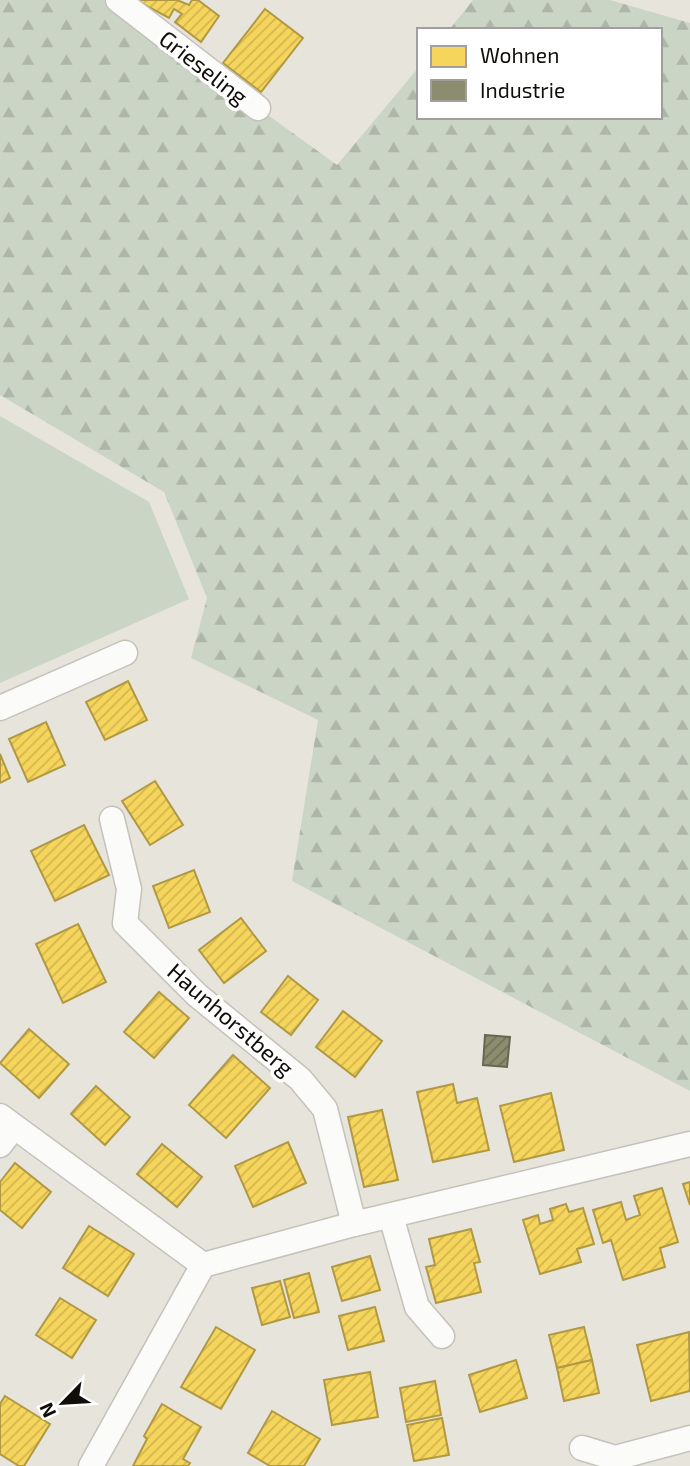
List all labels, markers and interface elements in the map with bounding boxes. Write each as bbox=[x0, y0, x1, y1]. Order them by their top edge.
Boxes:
street label: Grieseling bbox=[154, 24, 254, 110]
legend bbox=[417, 28, 662, 119]
text: Wohnen bbox=[480, 42, 559, 67]
text: Industrie bbox=[480, 77, 565, 102]
street label: Haunhorstberg bbox=[162, 957, 300, 1081]
north arrow bbox=[28, 1368, 98, 1438]
text: N bbox=[34, 1399, 60, 1421]

